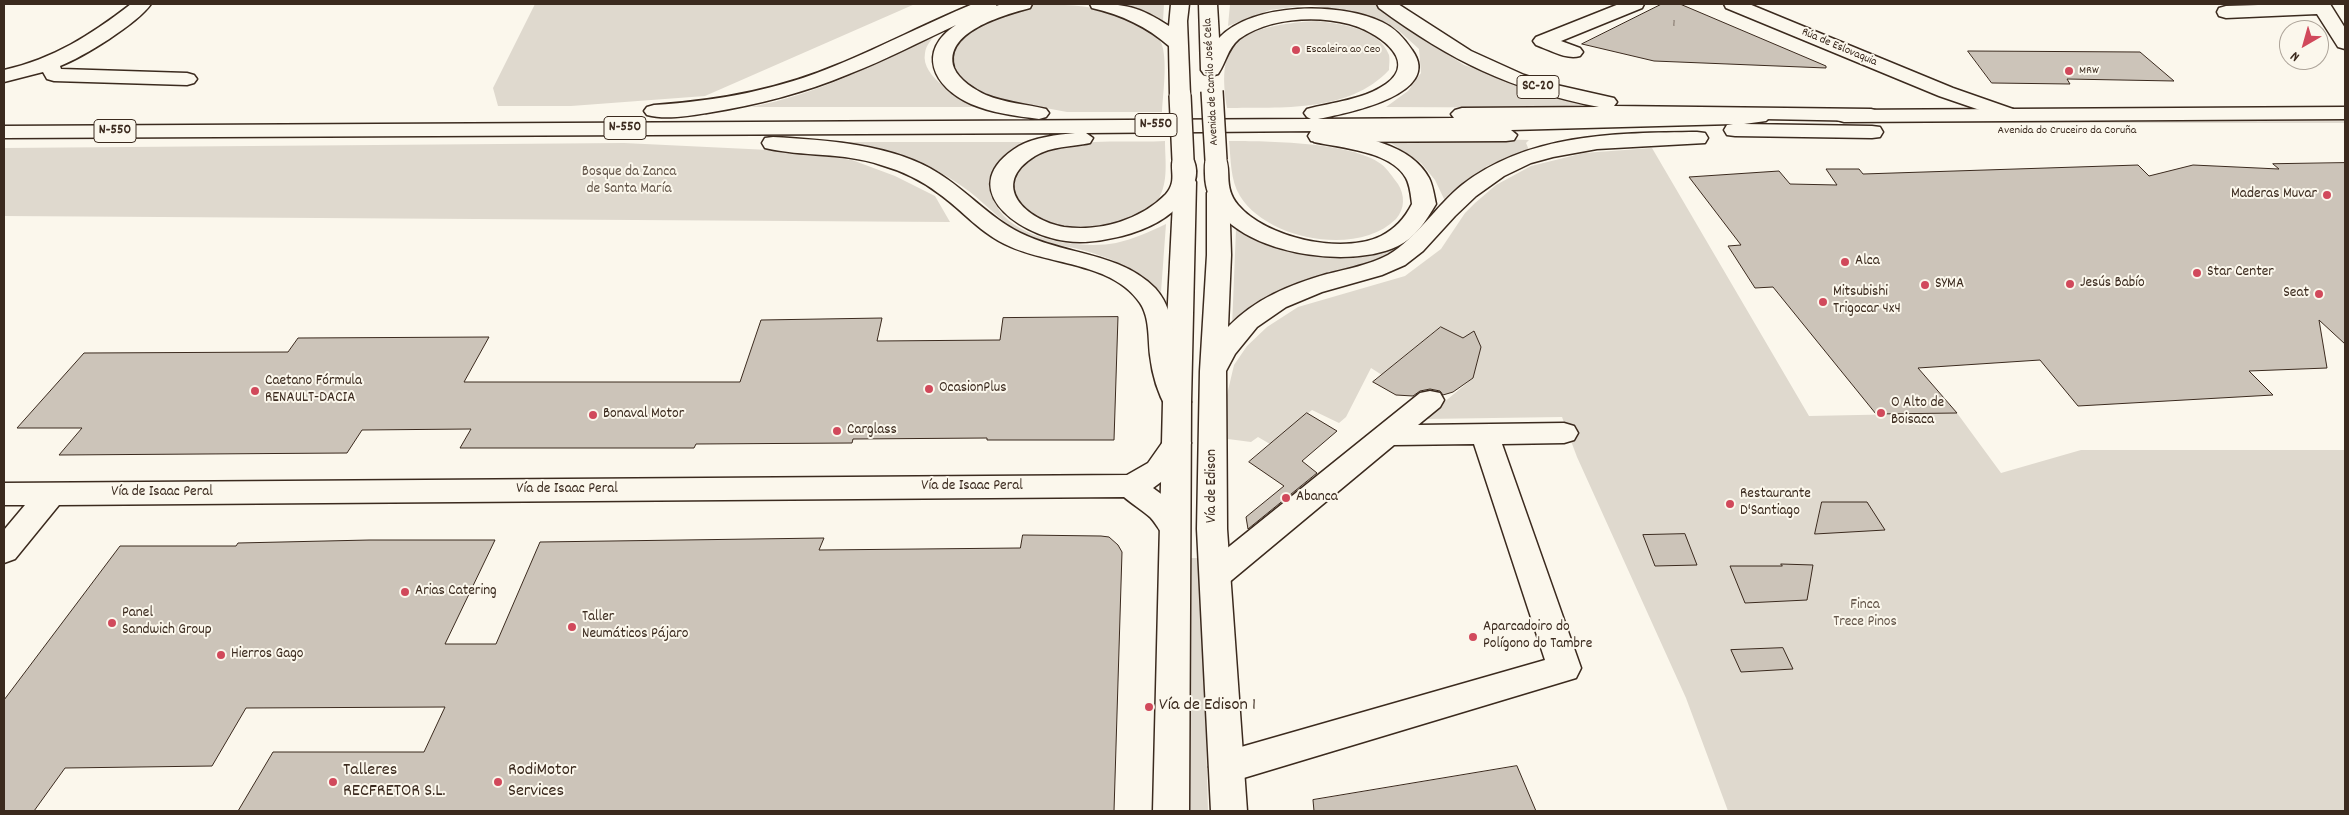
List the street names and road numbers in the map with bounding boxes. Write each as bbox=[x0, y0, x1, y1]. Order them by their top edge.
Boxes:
street label: Avenida de Camilo José Cela bbox=[1201, 18, 1223, 146]
street label: Rúa de Eslovaquia bbox=[1799, 26, 1879, 70]
road number: SC-20 bbox=[1517, 75, 1559, 98]
road number: N-550 bbox=[1135, 114, 1177, 136]
road number: N-550 bbox=[604, 116, 646, 140]
road number: N-550 bbox=[94, 120, 136, 142]
street label: Avenida do Cruceiro da Coruña bbox=[1998, 124, 2136, 138]
street label: Vía de Edison bbox=[1204, 449, 1222, 523]
street label: Vía de Isaac Peral bbox=[921, 478, 1023, 496]
street label: Vía de Isaac Peral bbox=[516, 481, 618, 499]
street label: Vía de Isaac Peral bbox=[111, 484, 213, 502]

